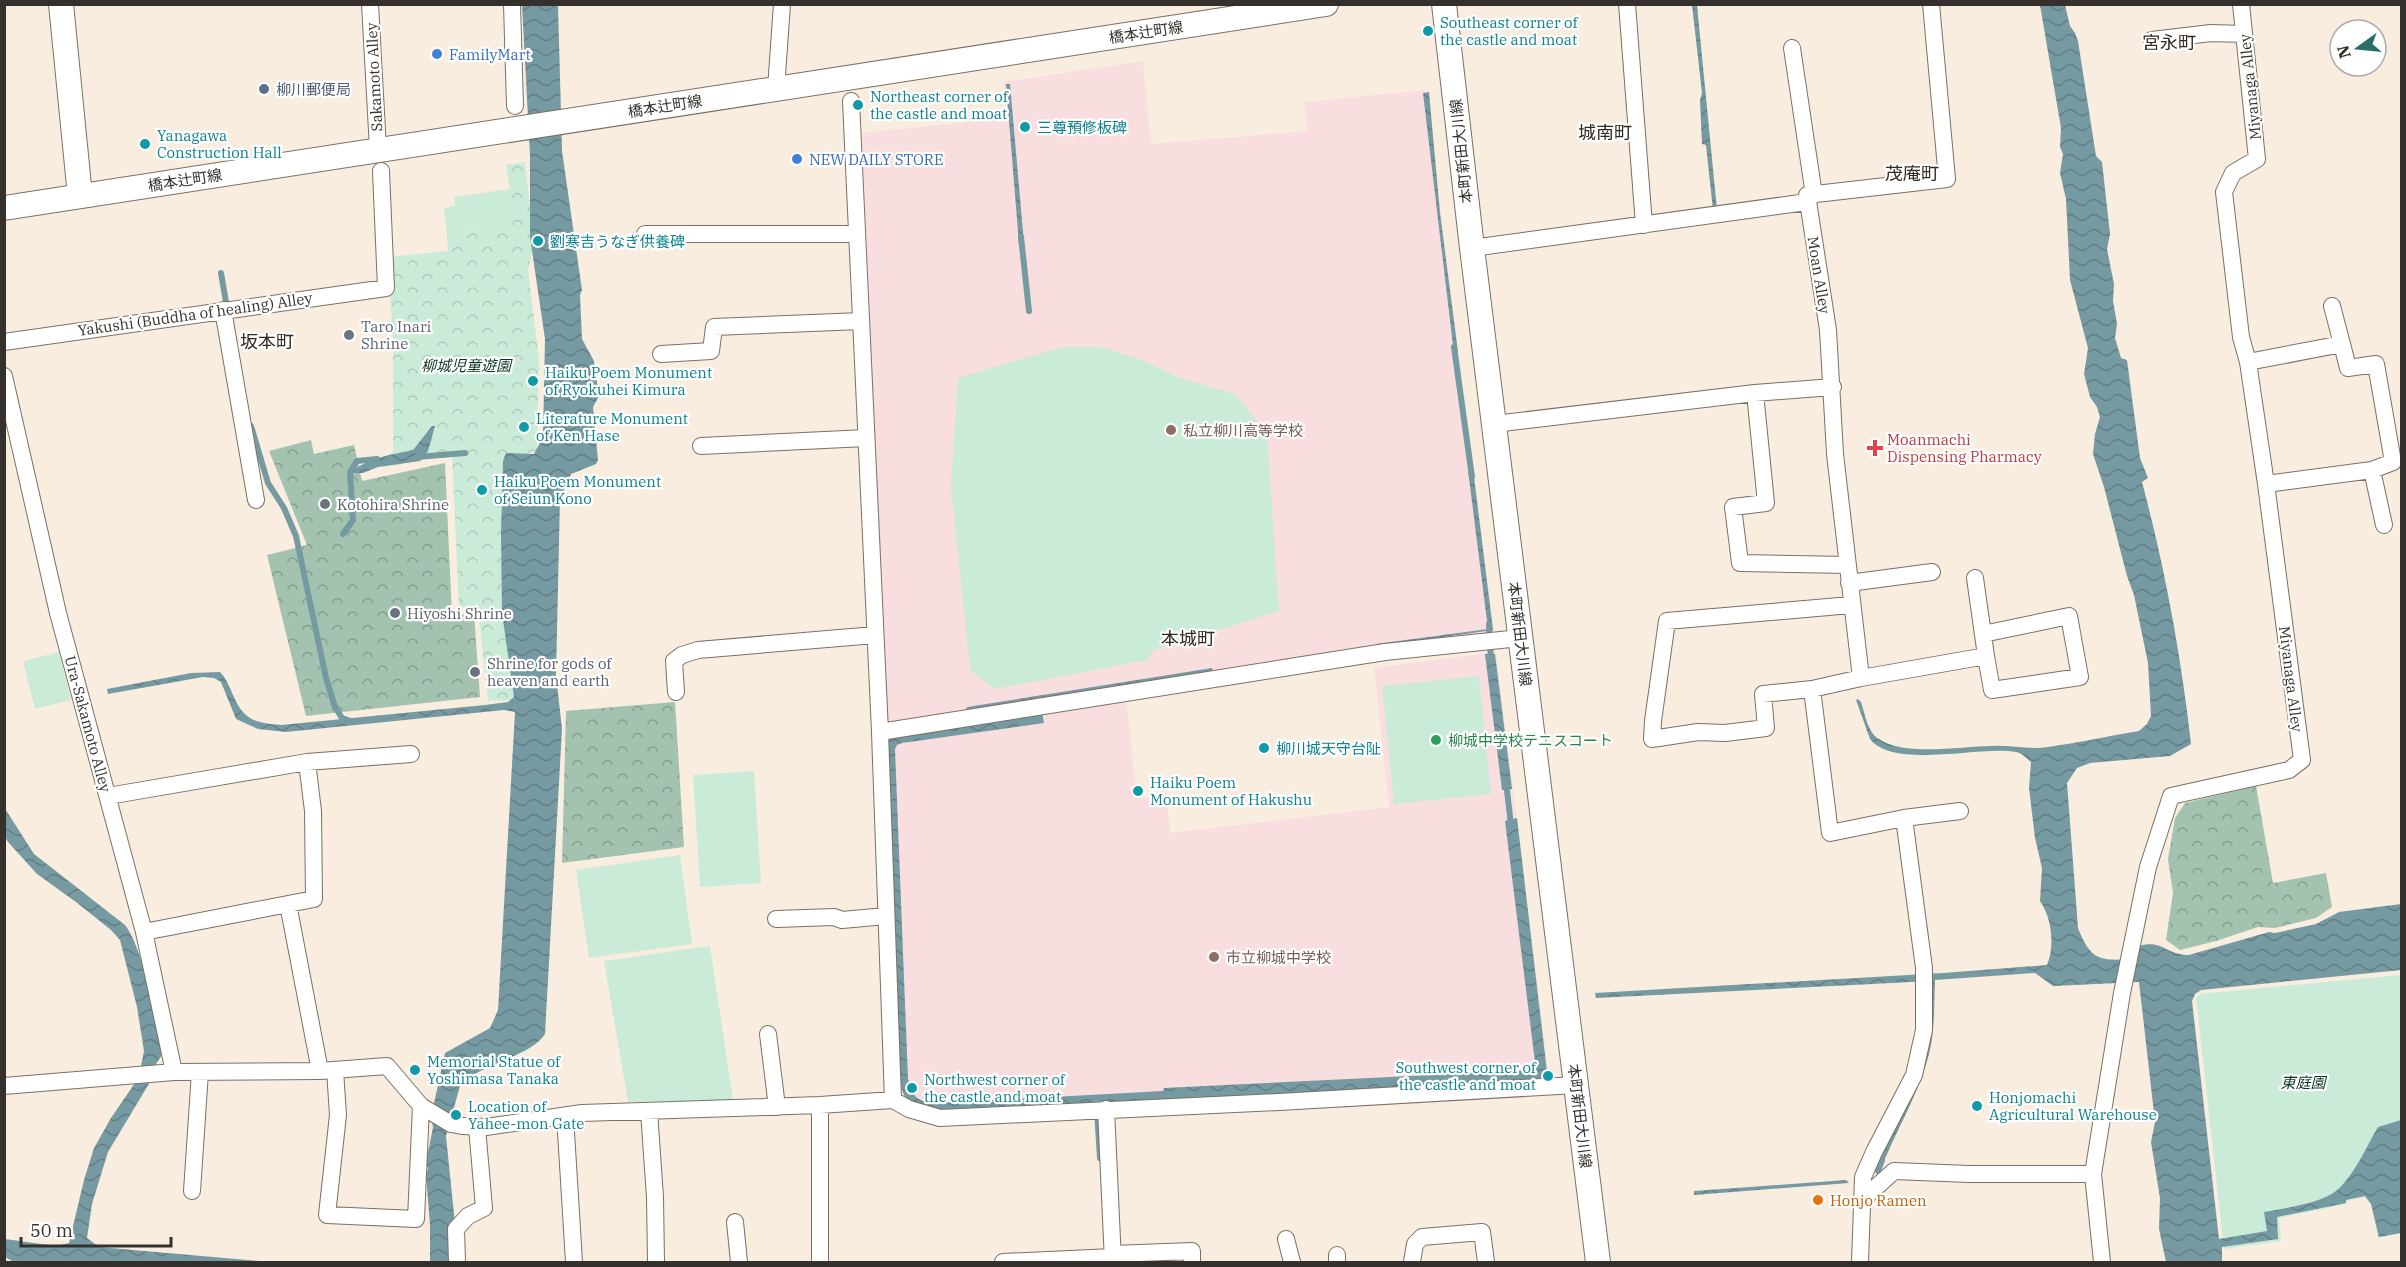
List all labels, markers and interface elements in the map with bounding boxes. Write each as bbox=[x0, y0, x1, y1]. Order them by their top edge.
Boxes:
place label: Southeast corner of the castle and moat bbox=[1440, 13, 1578, 49]
street label: 橋本辻町線 bbox=[1107, 17, 1185, 47]
north arrow bbox=[2328, 18, 2388, 78]
street label: Sakamoto Alley bbox=[362, 22, 386, 132]
marker: Southeast corner of the castle and moat bbox=[1421, 24, 1435, 38]
district label: 宮永町 bbox=[2142, 31, 2196, 54]
street label: Miyanaga Alley bbox=[2235, 33, 2265, 141]
text: N bbox=[2332, 43, 2355, 61]
place label: FamilyMart bbox=[449, 45, 531, 64]
marker: FamilyMart bbox=[430, 47, 444, 61]
place label: 柳川郵便局 bbox=[276, 80, 351, 99]
marker: 柳川郵便局 bbox=[257, 82, 271, 96]
place label: Northeast corner of the castle and moat bbox=[870, 87, 1009, 123]
street label: 橋本辻町線 bbox=[626, 91, 704, 121]
marker: Northeast corner of the castle and moat bbox=[851, 98, 865, 112]
street label: 本町新田大川線 bbox=[1446, 98, 1476, 204]
place label: 三尊預修板碑 bbox=[1037, 118, 1127, 137]
marker: 三尊預修板碑 bbox=[1018, 120, 1032, 134]
district label: 城南町 bbox=[1578, 121, 1632, 144]
place label: Yanagawa Construction Hall bbox=[157, 126, 282, 162]
marker: Yanagawa Construction Hall bbox=[138, 137, 152, 151]
place label: NEW DAILY STORE bbox=[809, 150, 944, 169]
marker: NEW DAILY STORE bbox=[790, 152, 804, 166]
district label: 茂庵町 bbox=[1885, 162, 1939, 185]
street label: 橋本辻町線 bbox=[146, 165, 224, 195]
place label: 劉寒吉うなぎ供養碑 bbox=[550, 232, 685, 251]
marker: 劉寒吉うなぎ供養碑 bbox=[531, 234, 545, 248]
street label: Moan Alley bbox=[1804, 235, 1834, 315]
street label: Yakushi (Buddha of healing) Alley bbox=[77, 288, 313, 340]
place label: Taro Inari Shrine bbox=[361, 317, 432, 353]
marker: Taro Inari Shrine bbox=[342, 328, 356, 342]
district label: 坂本町 bbox=[240, 330, 294, 353]
park label: 柳城児童遊園 bbox=[421, 356, 513, 375]
place label: Haiku Poem Monument of Ryokuhei Kimura bbox=[545, 363, 712, 399]
marker: Haiku Poem Monument of Ryokuhei Kimura bbox=[526, 374, 540, 388]
place label: Literature Monument of Ken Hase bbox=[536, 409, 688, 445]
marker: Literature Monument of Ken Hase bbox=[517, 420, 531, 434]
place label: 私立柳川高等学校 bbox=[1183, 421, 1303, 440]
marker: 私立柳川高等学校 bbox=[1164, 423, 1178, 437]
place label: Moanmachi Dispensing Pharmacy bbox=[1887, 430, 2042, 466]
marker: Moanmachi Dispensing Pharmacy bbox=[1868, 441, 1882, 455]
place label: Haiku Poem Monument of Seiun Kono bbox=[494, 472, 661, 508]
marker: Haiku Poem Monument of Seiun Kono bbox=[475, 483, 489, 497]
place label: Kotohira Shrine bbox=[337, 495, 449, 514]
marker: Kotohira Shrine bbox=[318, 497, 332, 511]
street label: 本町新田大川線 bbox=[1504, 581, 1536, 687]
place label: Hiyoshi Shrine bbox=[407, 604, 512, 623]
marker: Hiyoshi Shrine bbox=[388, 606, 402, 620]
street label: Miyanaga Alley bbox=[2275, 625, 2307, 733]
district label: 本城町 bbox=[1161, 627, 1215, 650]
street label: Ura-Sakamoto Alley bbox=[61, 654, 115, 794]
place label: Shrine for gods of heaven and earth bbox=[487, 654, 612, 690]
marker: Shrine for gods of heaven and earth bbox=[468, 665, 482, 679]
place label: 柳城中学校テニスコート bbox=[1448, 731, 1613, 750]
marker: 柳城中学校テニスコート bbox=[1429, 733, 1443, 747]
place label: 柳川城天守台阯 bbox=[1276, 739, 1381, 758]
marker: 柳川城天守台阯 bbox=[1257, 741, 1271, 755]
place label: Haiku Poem Monument of Hakushu bbox=[1150, 773, 1312, 809]
marker: Haiku Poem Monument of Hakushu bbox=[1131, 784, 1145, 798]
place label: 市立柳城中学校 bbox=[1226, 948, 1331, 967]
marker: 市立柳城中学校 bbox=[1207, 950, 1221, 964]
place label: Memorial Statue of Yoshimasa Tanaka bbox=[427, 1052, 561, 1088]
place label: Southwest corner of the castle and moat bbox=[1395, 1058, 1537, 1094]
marker: Memorial Statue of Yoshimasa Tanaka bbox=[408, 1063, 422, 1077]
street label: 本町新田大川線 bbox=[1564, 1063, 1596, 1169]
marker: Southwest corner of the castle and moat bbox=[1541, 1069, 1555, 1083]
place label: Northwest corner of the castle and moat bbox=[924, 1070, 1066, 1106]
park label: 東庭園 bbox=[2280, 1073, 2327, 1092]
marker: Northwest corner of the castle and moat bbox=[905, 1081, 919, 1095]
place label: Honjomachi Agricultural Warehouse bbox=[1989, 1088, 2157, 1124]
place label: Location of Yahee-mon Gate bbox=[468, 1097, 584, 1133]
marker: Honjomachi Agricultural Warehouse bbox=[1970, 1099, 1984, 1113]
marker: Location of Yahee-mon Gate bbox=[449, 1108, 463, 1122]
place label: Honjo Ramen bbox=[1830, 1191, 1927, 1210]
marker: Honjo Ramen bbox=[1811, 1193, 1825, 1207]
scale bar bbox=[21, 1210, 171, 1248]
text: 50 m bbox=[30, 1219, 73, 1242]

